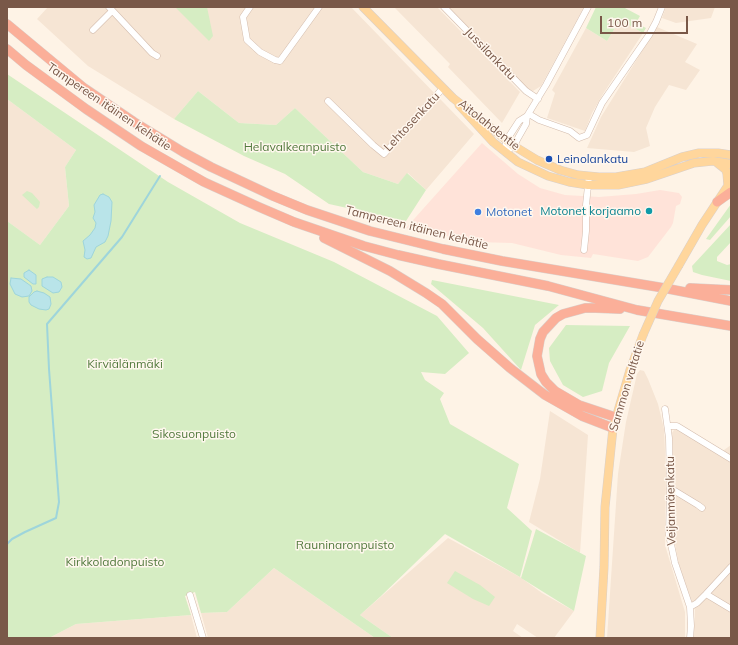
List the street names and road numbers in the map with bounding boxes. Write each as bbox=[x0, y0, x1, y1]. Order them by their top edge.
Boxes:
street label: Jussilankatu bbox=[461, 25, 519, 83]
street label: Tampereen itäinen kehätie bbox=[44, 60, 174, 154]
street label: Lehtosenkatu bbox=[381, 90, 443, 154]
street label: Aitolahdentie bbox=[455, 97, 523, 153]
street label: Tampereen itäinen kehätie bbox=[344, 203, 490, 253]
street label: Sammon valtatie bbox=[606, 339, 648, 433]
street label: Veijanmäenkatu bbox=[663, 456, 679, 546]

